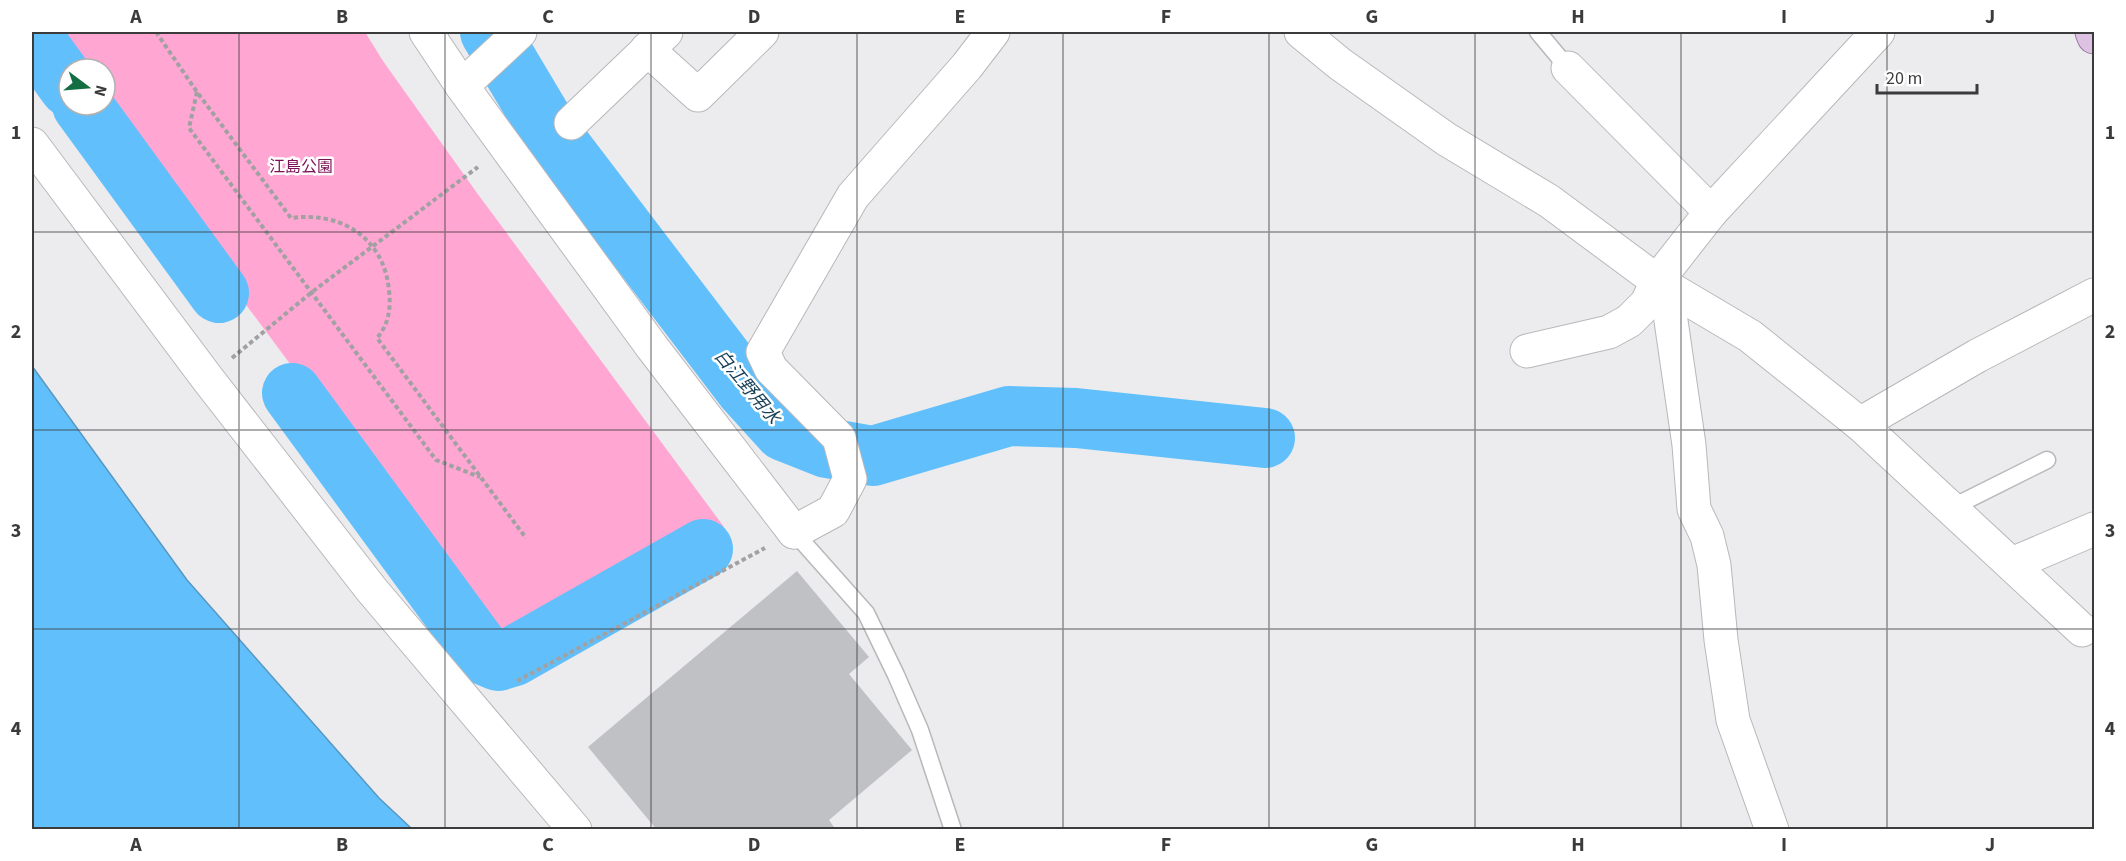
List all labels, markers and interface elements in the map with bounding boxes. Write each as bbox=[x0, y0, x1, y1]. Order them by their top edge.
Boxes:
text: A bbox=[129, 3, 142, 31]
text: B bbox=[336, 3, 348, 31]
text: C bbox=[542, 3, 554, 31]
text: D bbox=[748, 3, 760, 31]
text: E bbox=[955, 3, 965, 31]
text: F bbox=[1161, 3, 1171, 31]
text: G bbox=[1366, 3, 1378, 31]
text: H bbox=[1571, 3, 1585, 31]
text: I bbox=[1781, 3, 1787, 31]
text: J bbox=[1985, 3, 1995, 31]
north arrow bbox=[57, 57, 117, 117]
scale bar bbox=[1877, 57, 1978, 95]
text: 20 m bbox=[1886, 66, 1922, 91]
text: N bbox=[88, 83, 112, 99]
text: 1 bbox=[11, 119, 21, 147]
text: 1 bbox=[2105, 119, 2115, 147]
park label: 江島公園 bbox=[269, 156, 333, 178]
text: 2 bbox=[11, 318, 21, 346]
text: 2 bbox=[2105, 318, 2115, 346]
water label: 白江野用水 bbox=[708, 344, 787, 431]
text: 3 bbox=[11, 517, 21, 545]
text: 3 bbox=[2105, 517, 2115, 545]
text: 4 bbox=[11, 715, 22, 743]
text: 4 bbox=[2105, 715, 2116, 743]
text: A bbox=[129, 831, 142, 859]
text: B bbox=[336, 831, 348, 859]
text: C bbox=[542, 831, 554, 859]
text: D bbox=[748, 831, 760, 859]
text: E bbox=[955, 831, 965, 859]
text: F bbox=[1161, 831, 1171, 859]
text: G bbox=[1366, 831, 1378, 859]
text: H bbox=[1571, 831, 1585, 859]
text: I bbox=[1781, 831, 1787, 859]
text: J bbox=[1985, 831, 1995, 859]

